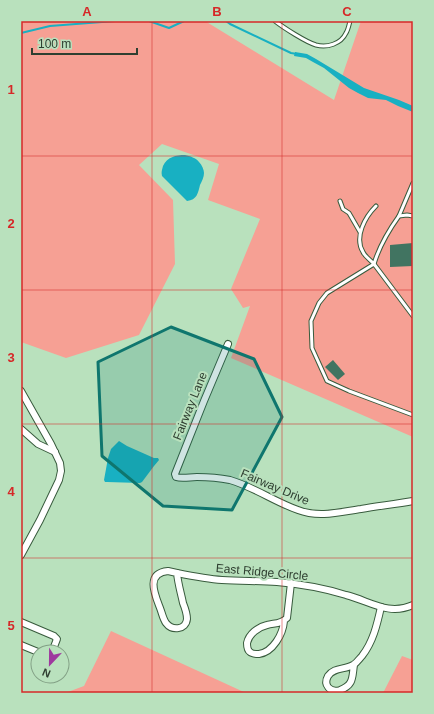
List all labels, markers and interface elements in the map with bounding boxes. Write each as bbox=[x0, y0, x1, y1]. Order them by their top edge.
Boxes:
text: A bbox=[82, 4, 92, 19]
text: B bbox=[212, 4, 222, 19]
text: C bbox=[342, 4, 352, 19]
scale bar bbox=[32, 30, 137, 56]
text: 100 m bbox=[38, 37, 71, 51]
text: 1 bbox=[7, 82, 15, 97]
text: 2 bbox=[7, 216, 15, 231]
text: 3 bbox=[7, 350, 15, 365]
street label: Fairway Lane bbox=[170, 370, 210, 442]
street label: Fairway Drive bbox=[239, 466, 312, 508]
text: 4 bbox=[7, 484, 15, 499]
street label: East Ridge Circle bbox=[215, 561, 309, 583]
text: 5 bbox=[7, 618, 15, 633]
north arrow bbox=[30, 644, 70, 684]
text: N bbox=[40, 666, 52, 680]

